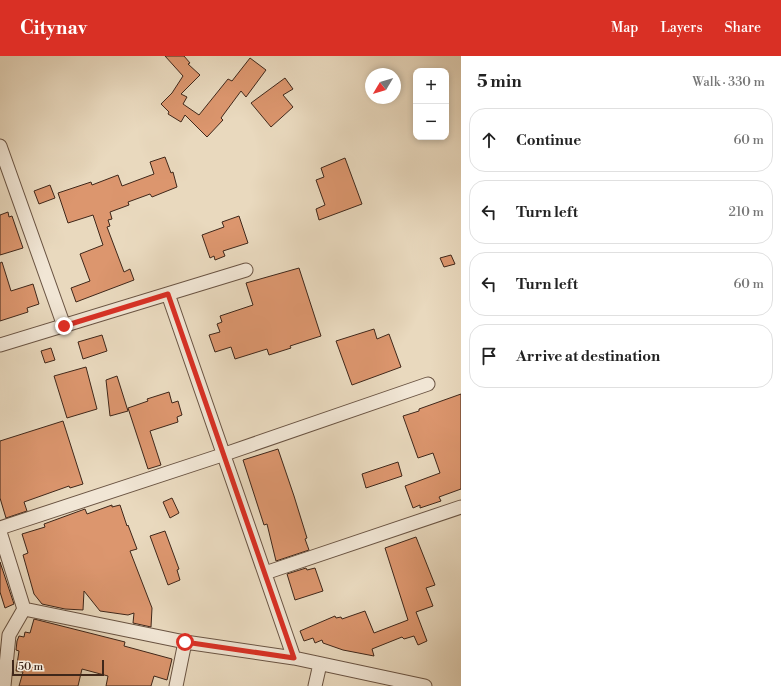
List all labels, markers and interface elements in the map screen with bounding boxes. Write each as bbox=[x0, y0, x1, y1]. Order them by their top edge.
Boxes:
text: Citynav bbox=[20, 16, 87, 40]
text: Map bbox=[611, 19, 638, 37]
text: Layers bbox=[660, 19, 703, 37]
text: Share bbox=[725, 19, 761, 37]
north arrow bbox=[365, 68, 401, 104]
map controls bbox=[413, 68, 449, 140]
button: + bbox=[413, 68, 449, 104]
text: 5 min bbox=[477, 71, 522, 93]
text: Walk · 330 m bbox=[692, 74, 765, 90]
button: − bbox=[413, 104, 449, 140]
icon: ahead bbox=[478, 129, 500, 151]
text: Continue bbox=[516, 131, 581, 150]
text: 60 m bbox=[733, 132, 764, 148]
icon: left bbox=[478, 201, 500, 223]
text: Turn left bbox=[516, 203, 578, 222]
text: 210 m bbox=[729, 204, 764, 220]
icon: left bbox=[478, 273, 500, 295]
text: Turn left bbox=[516, 275, 578, 294]
text: 60 m bbox=[733, 276, 764, 292]
route end bbox=[55, 317, 73, 335]
icon: arrive bbox=[478, 345, 500, 367]
text: Arrive at destination bbox=[516, 347, 660, 366]
route start bbox=[176, 633, 194, 651]
scale bar bbox=[12, 658, 104, 677]
text: 50 m bbox=[18, 660, 43, 674]

